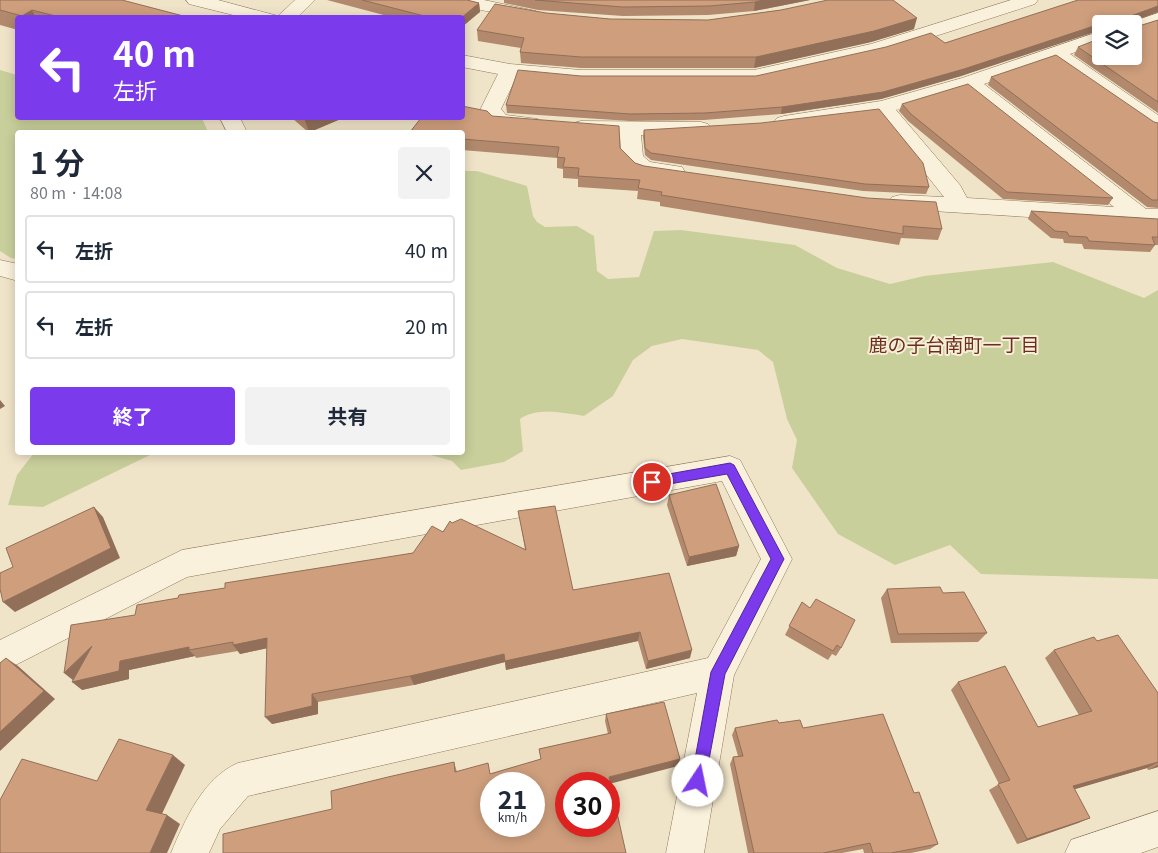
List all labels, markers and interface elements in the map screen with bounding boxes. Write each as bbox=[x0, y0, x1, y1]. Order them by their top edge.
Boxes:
map controls bbox=[1092, 15, 1142, 65]
button: layers bbox=[1092, 15, 1142, 65]
text: 40 m bbox=[113, 26, 196, 77]
icon: left bbox=[30, 35, 95, 100]
text: 左折 bbox=[113, 73, 157, 105]
text: 1 分 bbox=[30, 139, 85, 183]
button: close bbox=[398, 147, 450, 199]
text: 80 m · 14:08 bbox=[30, 180, 122, 204]
icon: left bbox=[32, 235, 60, 263]
text: 左折 bbox=[75, 236, 113, 263]
text: 40 m bbox=[405, 236, 448, 263]
icon: left bbox=[32, 311, 60, 339]
text: 左折 bbox=[75, 312, 113, 339]
text: 20 m bbox=[405, 312, 448, 339]
district label: 鹿の子台南町一丁目 bbox=[868, 330, 1040, 357]
button: 終了 bbox=[30, 387, 235, 445]
button: 共有 bbox=[245, 387, 450, 445]
pin bbox=[631, 461, 673, 503]
icon: arrive bbox=[638, 468, 666, 496]
position arrow bbox=[671, 754, 723, 806]
speed limit sign: 30 bbox=[555, 772, 620, 837]
text: 21 bbox=[498, 780, 527, 816]
text: km/h bbox=[498, 808, 527, 825]

